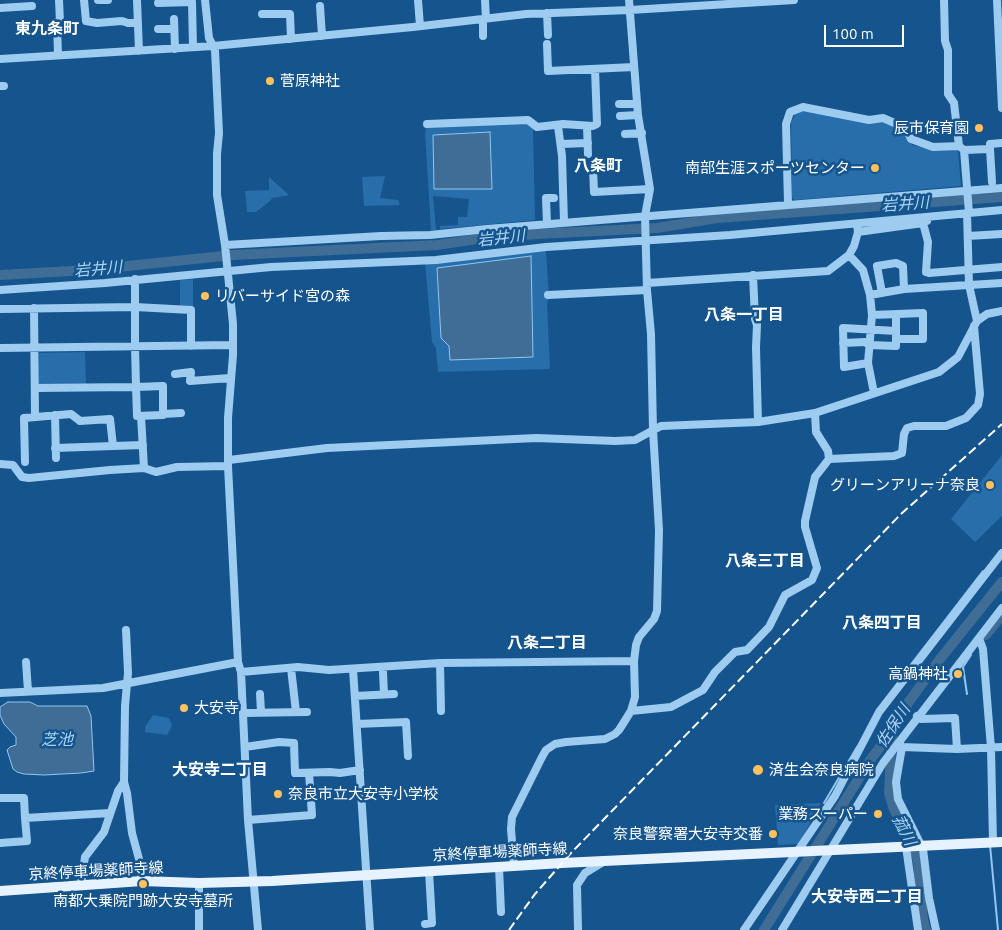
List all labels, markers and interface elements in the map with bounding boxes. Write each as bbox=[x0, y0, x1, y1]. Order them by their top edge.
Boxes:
scale bar bbox=[827, 15, 907, 47]
district label: 東九条町 bbox=[15, 19, 79, 39]
text: 100 m bbox=[832, 25, 874, 42]
place label: 菅原神社 bbox=[280, 72, 340, 90]
marker: 菅原神社 bbox=[264, 75, 276, 87]
place label: 辰市保育園 bbox=[894, 119, 969, 137]
marker: 辰市保育園 bbox=[973, 122, 985, 134]
district label: 八条町 bbox=[574, 156, 622, 176]
place label: 南部生涯スポーツセンター bbox=[685, 159, 865, 177]
marker: 南部生涯スポーツセンター bbox=[869, 162, 881, 174]
water label: 岩井川 bbox=[880, 193, 930, 215]
water label: 岩井川 bbox=[476, 226, 526, 250]
water label: 岩井川 bbox=[73, 257, 123, 281]
place label: リバーサイド宮の森 bbox=[215, 287, 350, 305]
marker: リバーサイド宮の森 bbox=[199, 290, 211, 302]
district label: 八条一丁目 bbox=[704, 305, 784, 325]
place label: グリーンアリーナ奈良 bbox=[830, 476, 980, 494]
marker: グリーンアリーナ奈良 bbox=[984, 479, 996, 491]
district label: 八条三丁目 bbox=[725, 551, 805, 571]
district label: 八条四丁目 bbox=[842, 613, 922, 633]
district label: 八条二丁目 bbox=[507, 633, 587, 653]
place label: 高鍋神社 bbox=[888, 665, 948, 683]
marker: 高鍋神社 bbox=[952, 668, 964, 680]
place label: 大安寺 bbox=[194, 699, 239, 717]
water label: 佐保川 bbox=[872, 701, 914, 751]
marker: 大安寺 bbox=[178, 702, 190, 714]
water label: 芝池 bbox=[41, 730, 73, 750]
district label: 大安寺二丁目 bbox=[172, 760, 268, 780]
place label: 済生会奈良病院 bbox=[769, 761, 874, 779]
marker: 済生会奈良病院 bbox=[751, 763, 765, 777]
place label: 奈良市立大安寺小学校 bbox=[288, 785, 438, 803]
marker: 奈良市立大安寺小学校 bbox=[272, 788, 284, 800]
place label: 業務スーパー bbox=[778, 805, 868, 823]
marker: 業務スーパー bbox=[872, 808, 884, 820]
water label: 菰川 bbox=[888, 811, 920, 849]
place label: 奈良警察署大安寺交番 bbox=[613, 825, 763, 843]
marker: 奈良警察署大安寺交番 bbox=[767, 828, 779, 840]
street label: 京終停車場薬師寺線 bbox=[432, 839, 568, 865]
street label: 京終停車場薬師寺線 bbox=[28, 858, 164, 884]
marker: 南都大乗院門跡大安寺墓所 bbox=[137, 878, 149, 890]
district label: 大安寺西二丁目 bbox=[811, 887, 923, 907]
place label: 南都大乗院門跡大安寺墓所 bbox=[53, 892, 233, 910]

